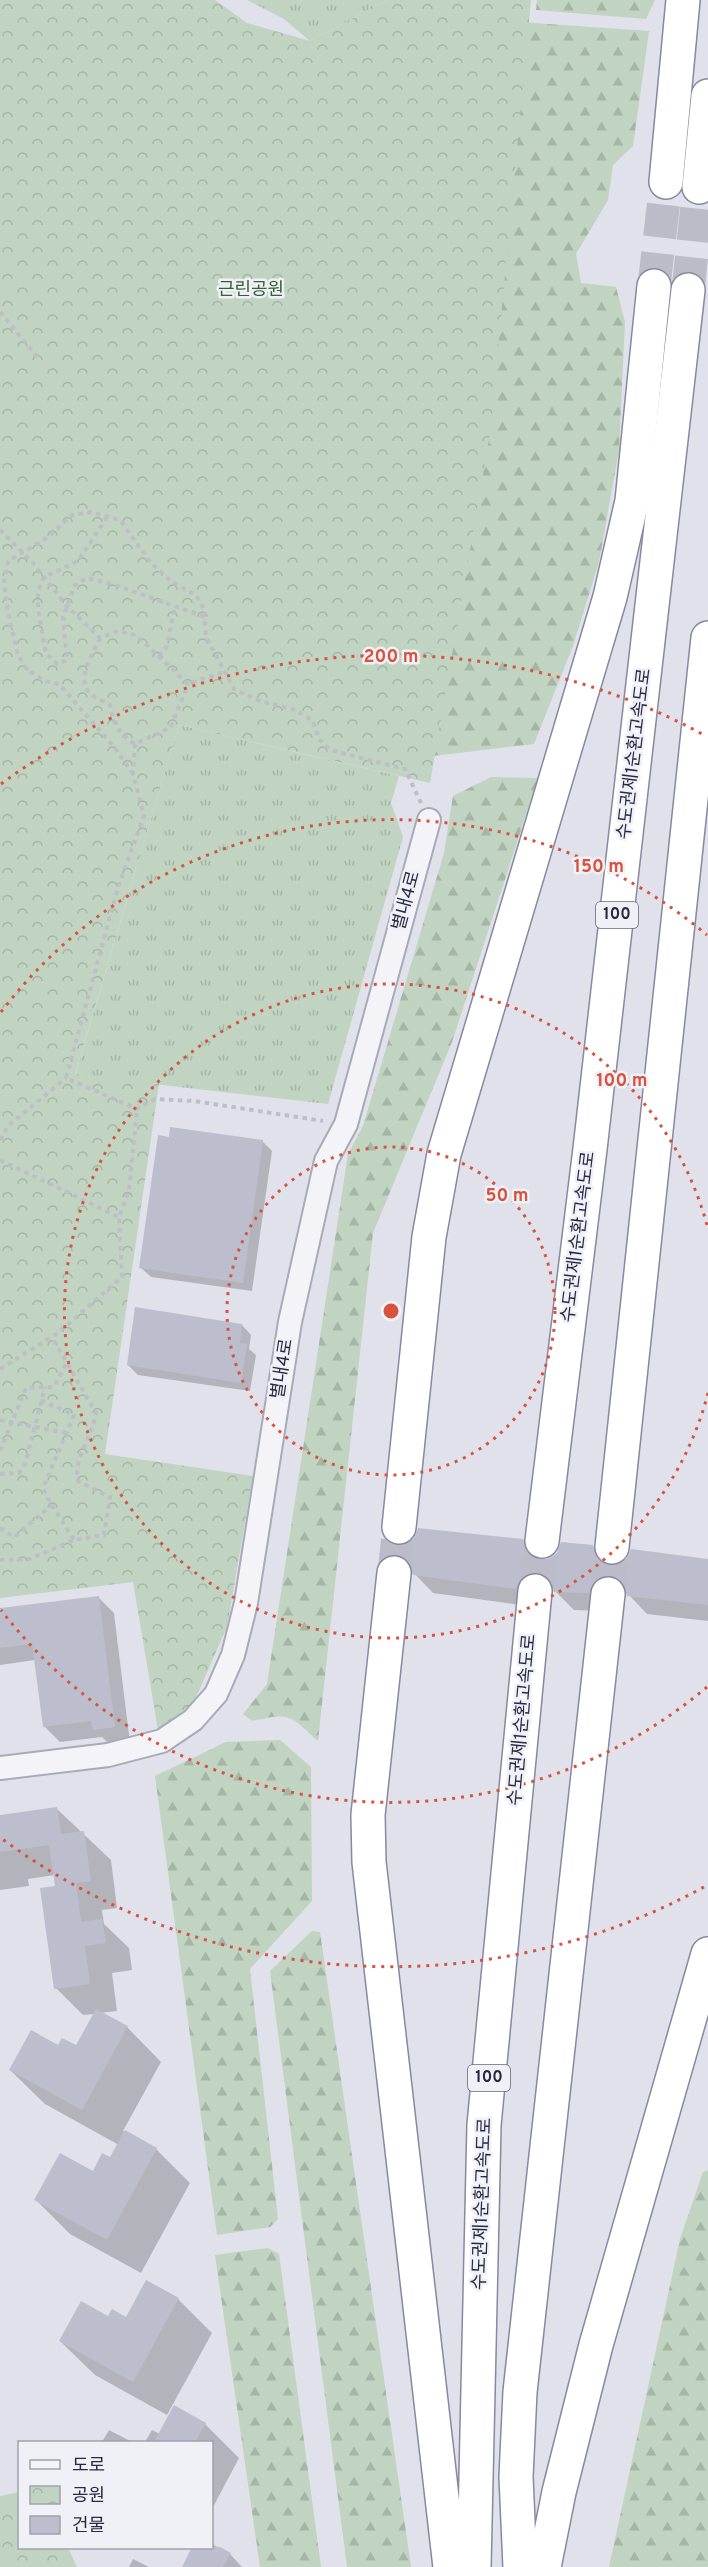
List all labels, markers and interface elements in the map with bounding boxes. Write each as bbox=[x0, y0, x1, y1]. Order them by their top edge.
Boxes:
park label: 근린공원 bbox=[218, 279, 284, 302]
text: 200 m bbox=[363, 646, 419, 669]
street label: 수도권제1순환고속도로 bbox=[613, 667, 657, 841]
text: 150 m bbox=[574, 856, 624, 879]
street label: 별내4로 bbox=[388, 869, 426, 933]
road number: 100 bbox=[596, 902, 638, 928]
text: 100 m bbox=[596, 1070, 648, 1093]
street label: 수도권제1순환고속도로 bbox=[557, 1150, 601, 1324]
text: 50 m bbox=[485, 1185, 529, 1208]
centre of rings bbox=[381, 1301, 401, 1321]
street label: 별내4로 bbox=[267, 1337, 299, 1401]
street label: 수도권제1순환고속도로 bbox=[504, 1633, 542, 1807]
road number: 100 bbox=[468, 2065, 510, 2091]
street label: 수도권제1순환고속도로 bbox=[468, 2117, 498, 2291]
legend bbox=[18, 2441, 213, 2549]
text: 도로 bbox=[72, 2455, 105, 2478]
text: 공원 bbox=[72, 2485, 105, 2508]
text: 건물 bbox=[72, 2515, 105, 2538]

